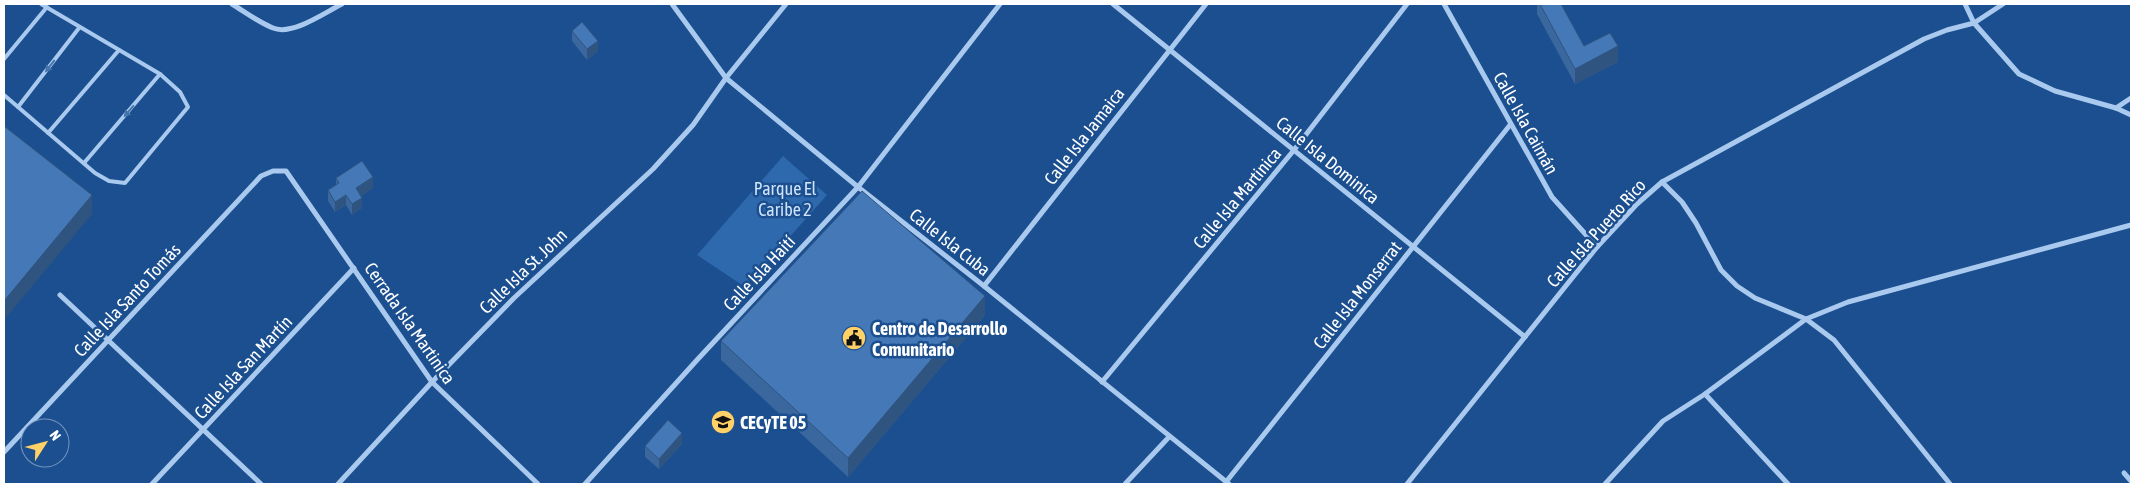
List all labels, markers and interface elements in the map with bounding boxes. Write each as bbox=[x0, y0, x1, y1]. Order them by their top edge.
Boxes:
one-way arrow bbox=[44, 59, 55, 72]
street label: Calle Isla Caimán bbox=[1489, 68, 1563, 178]
street label: Calle Isla Jamaica bbox=[1040, 83, 1128, 189]
one-way arrow bbox=[123, 104, 134, 117]
street label: Calle Isla Dominica bbox=[1272, 112, 1384, 208]
street label: Calle Isla Martinica bbox=[1189, 143, 1285, 253]
street label: Calle Isla Puerto Rico bbox=[1542, 175, 1650, 291]
park label: Parque El Caribe 2 bbox=[754, 178, 816, 220]
street label: Calle Isla Cuba bbox=[905, 204, 995, 280]
street label: Calle Isla St. John bbox=[475, 224, 571, 318]
street label: Calle Isla Haití bbox=[719, 231, 799, 315]
street label: Calle Isla Monserrat bbox=[1309, 237, 1405, 353]
street label: Calle Isla Santo Tomás bbox=[69, 239, 185, 361]
street label: Cerrada Isla Martinica bbox=[360, 258, 460, 388]
street label: Calle Isla San Martín bbox=[190, 311, 296, 423]
place label: Centro de Desarrollo Comunitario bbox=[872, 318, 1007, 360]
public building icon: Centro de Desarrollo Comunitario bbox=[841, 325, 867, 351]
school or university icon: CECyTE 05 bbox=[710, 409, 736, 435]
place label: CECyTE 05 bbox=[740, 412, 806, 433]
north arrow bbox=[20, 418, 70, 468]
text: N bbox=[47, 427, 64, 443]

